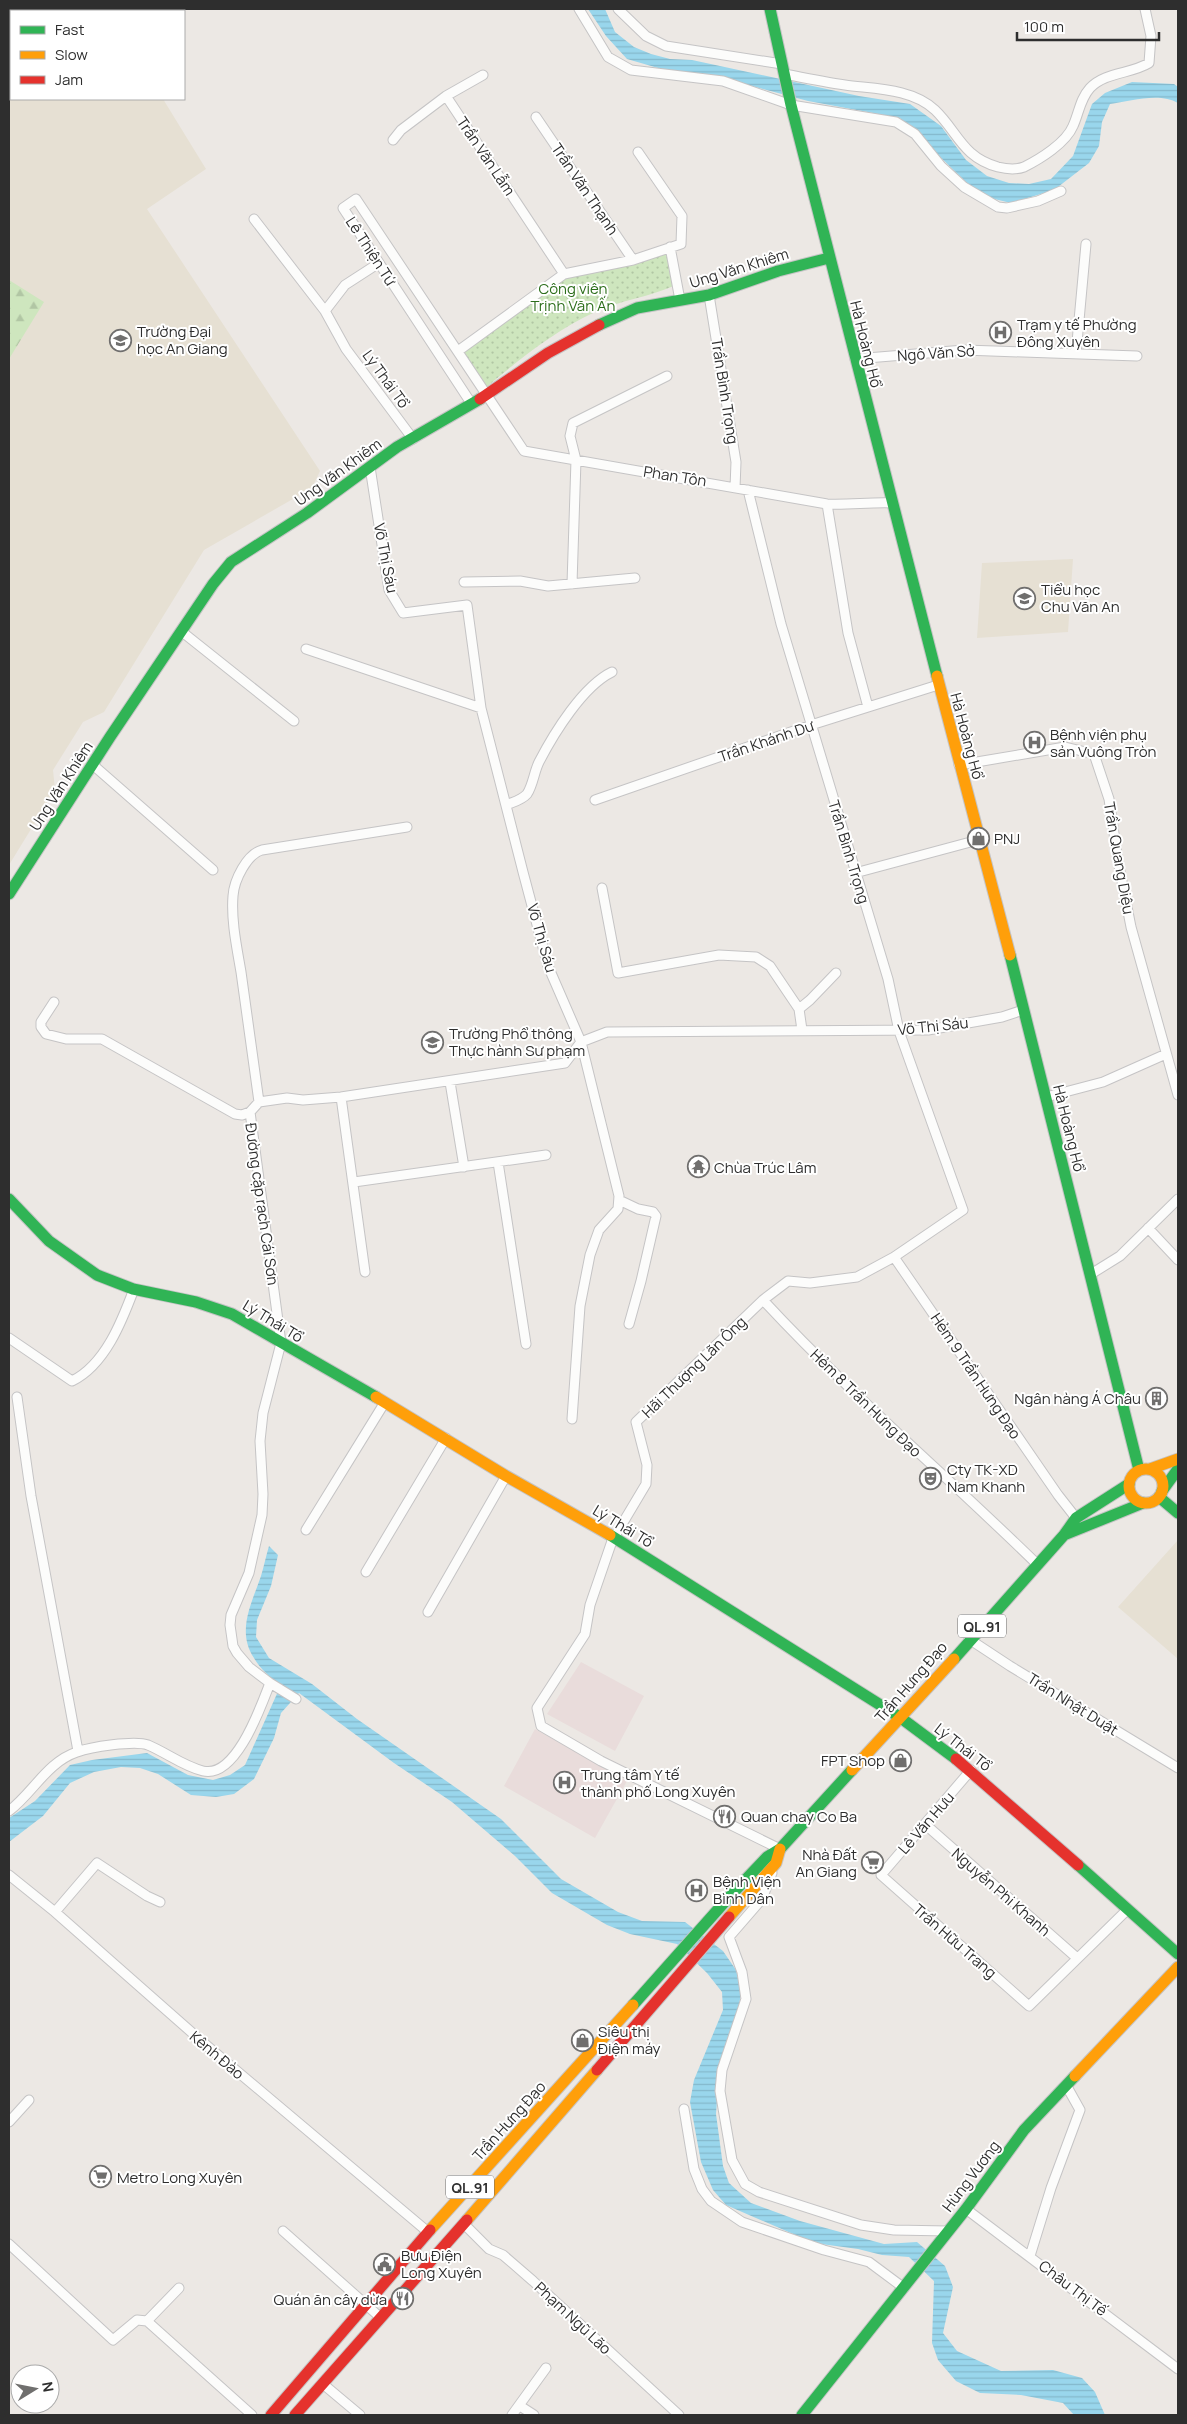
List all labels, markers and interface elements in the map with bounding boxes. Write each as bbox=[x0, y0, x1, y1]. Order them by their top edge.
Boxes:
legend bbox=[10, 10, 185, 100]
scale bar bbox=[1017, 10, 1160, 42]
text: 100 m bbox=[1024, 16, 1064, 37]
text: Fast bbox=[55, 19, 84, 40]
text: Slow bbox=[55, 44, 88, 65]
text: Jam bbox=[55, 69, 83, 90]
street label: Trần Văn Lẫm bbox=[452, 112, 520, 200]
street label: Trần Văn Thạnh bbox=[547, 139, 623, 239]
street label: Lê Thiện Tứ bbox=[341, 212, 402, 290]
street label: Ung Văn Khiêm bbox=[687, 243, 791, 293]
park label: Công viên Trịnh Văn Ấn bbox=[531, 278, 616, 316]
street label: Hà Hoàng Hổ bbox=[845, 298, 887, 390]
place label: Trạm y tế Phường Đông Xuyên bbox=[1017, 314, 1137, 352]
place label: Trường Đại học An Giang bbox=[137, 321, 228, 359]
hospital icon: Trạm y tế Phường Đông Xuyên bbox=[989, 321, 1013, 345]
school or university icon: Trường Đại học An Giang bbox=[109, 328, 133, 352]
street label: Trần Bình Trọng bbox=[706, 336, 744, 446]
street label: Ngô Văn Sở bbox=[896, 340, 976, 366]
street label: Lý Thái Tổ bbox=[358, 346, 414, 412]
street label: Ung Văn Khiêm bbox=[290, 433, 386, 511]
street label: Phan Tôn bbox=[642, 461, 708, 491]
street label: Võ Thị Sáu bbox=[369, 521, 403, 595]
place label: Tiểu học Chu Văn An bbox=[1041, 579, 1120, 617]
school or university icon: Tiểu học Chu Văn An bbox=[1013, 586, 1037, 610]
street label: Hà Hoàng Hổ bbox=[945, 690, 989, 782]
street label: Trần Khánh Dư bbox=[716, 715, 817, 767]
place label: Bệnh viện phụ sản Vuông Tròn bbox=[1050, 724, 1157, 762]
hospital icon: Bệnh viện phụ sản Vuông Tròn bbox=[1022, 731, 1046, 755]
street label: Ung Văn Khiêm bbox=[24, 737, 98, 835]
street label: Trần Bình Trọng bbox=[823, 798, 875, 906]
street label: Trần Quang Diệu bbox=[1099, 800, 1139, 916]
shop icon: PNJ bbox=[966, 826, 990, 850]
place label: PNJ bbox=[994, 828, 1020, 849]
street label: Võ Thị Sáu bbox=[522, 901, 562, 975]
street label: Võ Thị Sáu bbox=[897, 1012, 969, 1040]
place label: Trường Phổ thông Thực hành Sư phạm bbox=[449, 1023, 585, 1061]
school or university icon: Trường Phổ thông Thực hành Sư phạm bbox=[421, 1030, 445, 1054]
street label: Hà Hoàng Hổ bbox=[1048, 1082, 1090, 1174]
street label: Đường cặp rạch Cái Sơn bbox=[240, 1122, 284, 1287]
temple icon: Chùa Trúc Lâm bbox=[686, 1155, 710, 1179]
place label: Chùa Trúc Lâm bbox=[714, 1157, 816, 1178]
street label: Lý Thái Tổ bbox=[239, 1295, 307, 1347]
street label: Hẻm 9 Trần Hưng Đạo bbox=[926, 1309, 1026, 1443]
street label: Hãi Thượng Lãn Ông bbox=[637, 1311, 751, 1423]
street label: Hẻm 8 Trần Hưng Đạo bbox=[806, 1344, 926, 1462]
building icon: Ngân hàng Á Châu bbox=[1145, 1386, 1169, 1410]
place label: Ngân hàng Á Châu bbox=[1014, 1388, 1141, 1409]
place label: Cty TK-XD Nam Khanh bbox=[947, 1459, 1025, 1497]
theatre icon: Cty TK-XD Nam Khanh bbox=[919, 1466, 943, 1490]
street label: Lý Thái Tổ bbox=[589, 1500, 657, 1552]
road number: QL.91 bbox=[958, 1614, 1006, 1638]
street label: Trần Hưng Đạo bbox=[870, 1637, 952, 1727]
street label: Trần Nhật Duật bbox=[1024, 1668, 1122, 1740]
street label: Lý Thái Tổ bbox=[930, 1718, 996, 1776]
shop icon: FPT Shop bbox=[889, 1748, 913, 1772]
place label: FPT Shop bbox=[821, 1750, 885, 1771]
place label: Trung tâm Y tế thành phố Long Xuyên bbox=[581, 1764, 736, 1802]
hospital icon: Trung tâm Y tế thành phố Long Xuyên bbox=[553, 1771, 577, 1795]
street label: Lê Văn Hưu bbox=[893, 1787, 959, 1859]
restaurant icon: Quan chay Co Ba bbox=[713, 1804, 737, 1828]
place label: Quan chay Co Ba bbox=[741, 1806, 857, 1827]
street label: Nguyễn Phi Khanh bbox=[947, 1843, 1055, 1941]
place label: Nhà Đất An Giang bbox=[795, 1844, 857, 1882]
supermarket icon: Nhà Đất An Giang bbox=[861, 1851, 885, 1875]
place label: Bệnh Viện Bình Dân bbox=[713, 1871, 781, 1909]
hospital icon: Bệnh Viện Bình Dân bbox=[685, 1878, 709, 1902]
street label: Trần Hữu Trang bbox=[909, 1899, 1001, 1983]
place label: Siêu thị Điện máy bbox=[598, 2021, 661, 2059]
street label: Kênh Đào bbox=[185, 2026, 249, 2084]
shop icon: Siêu thị Điện máy bbox=[570, 2028, 594, 2052]
street label: Trần Hưng Đạo bbox=[468, 2076, 551, 2165]
street label: Hùng Vương bbox=[937, 2136, 1005, 2216]
supermarket icon: Metro Long Xuyên bbox=[89, 2165, 113, 2189]
place label: Metro Long Xuyên bbox=[117, 2167, 242, 2188]
road number: QL.91 bbox=[446, 2176, 494, 2198]
place label: Bưu Điện Long Xuyên bbox=[401, 2245, 482, 2283]
public building icon: Bưu Điện Long Xuyên bbox=[373, 2252, 397, 2276]
street label: Châu Thị Tế bbox=[1034, 2255, 1112, 2321]
street label: Phạm Ngũ Lão bbox=[530, 2277, 616, 2359]
restaurant icon: Quán ăn cây dừa bbox=[391, 2287, 415, 2311]
place label: Quán ăn cây dừa bbox=[274, 2289, 387, 2310]
north arrow bbox=[10, 2364, 60, 2414]
text: N bbox=[38, 2380, 59, 2393]

